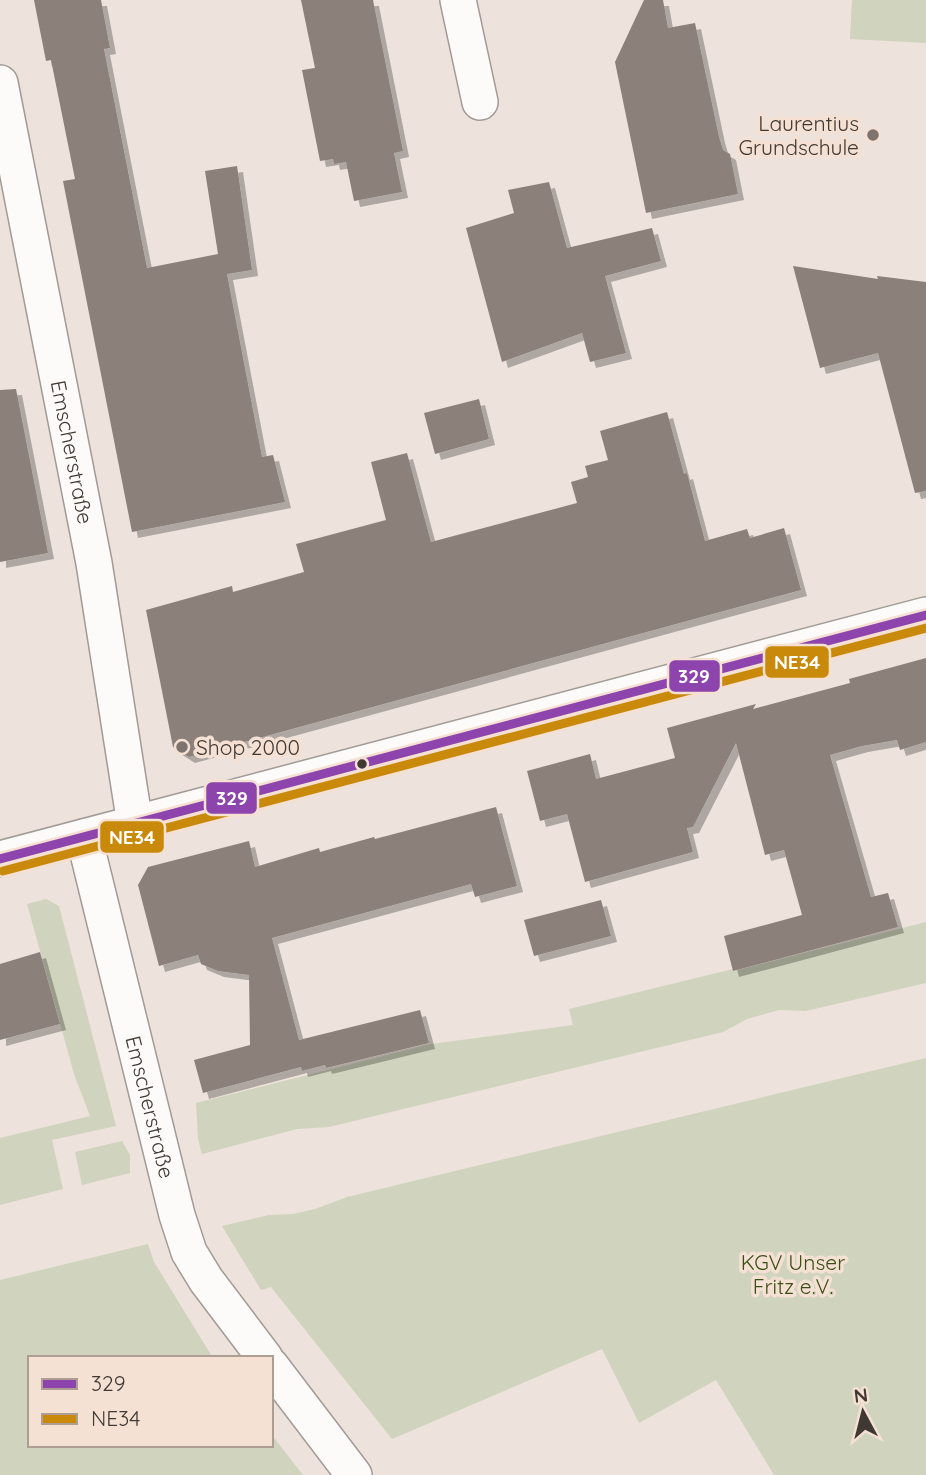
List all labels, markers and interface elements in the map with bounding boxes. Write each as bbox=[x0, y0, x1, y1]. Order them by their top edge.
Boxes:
place label: Laurentius Grundschule bbox=[738, 110, 859, 160]
marker: Laurentius Grundschule bbox=[865, 127, 881, 143]
street label: Emscherstraße bbox=[45, 378, 99, 526]
line badge: NE34 bbox=[764, 645, 830, 679]
text: NE34 bbox=[774, 650, 820, 674]
line badge: 329 bbox=[668, 659, 721, 693]
text: 329 bbox=[678, 664, 710, 688]
place label: Shop 2000 bbox=[196, 734, 300, 760]
marker: Shop 2000 bbox=[174, 739, 190, 755]
unlabelled marker bbox=[355, 757, 369, 771]
line badge: 329 bbox=[205, 781, 258, 815]
text: 329 bbox=[216, 786, 248, 810]
line badge: NE34 bbox=[99, 820, 165, 854]
text: NE34 bbox=[109, 825, 155, 849]
street label: Emscherstraße bbox=[120, 1033, 180, 1181]
park label: KGV Unser Fritz e.V. bbox=[741, 1249, 845, 1299]
legend bbox=[28, 1356, 273, 1447]
text: 329 bbox=[91, 1370, 125, 1396]
north arrow bbox=[828, 1377, 898, 1447]
text: N bbox=[853, 1382, 869, 1408]
text: NE34 bbox=[91, 1405, 140, 1431]

